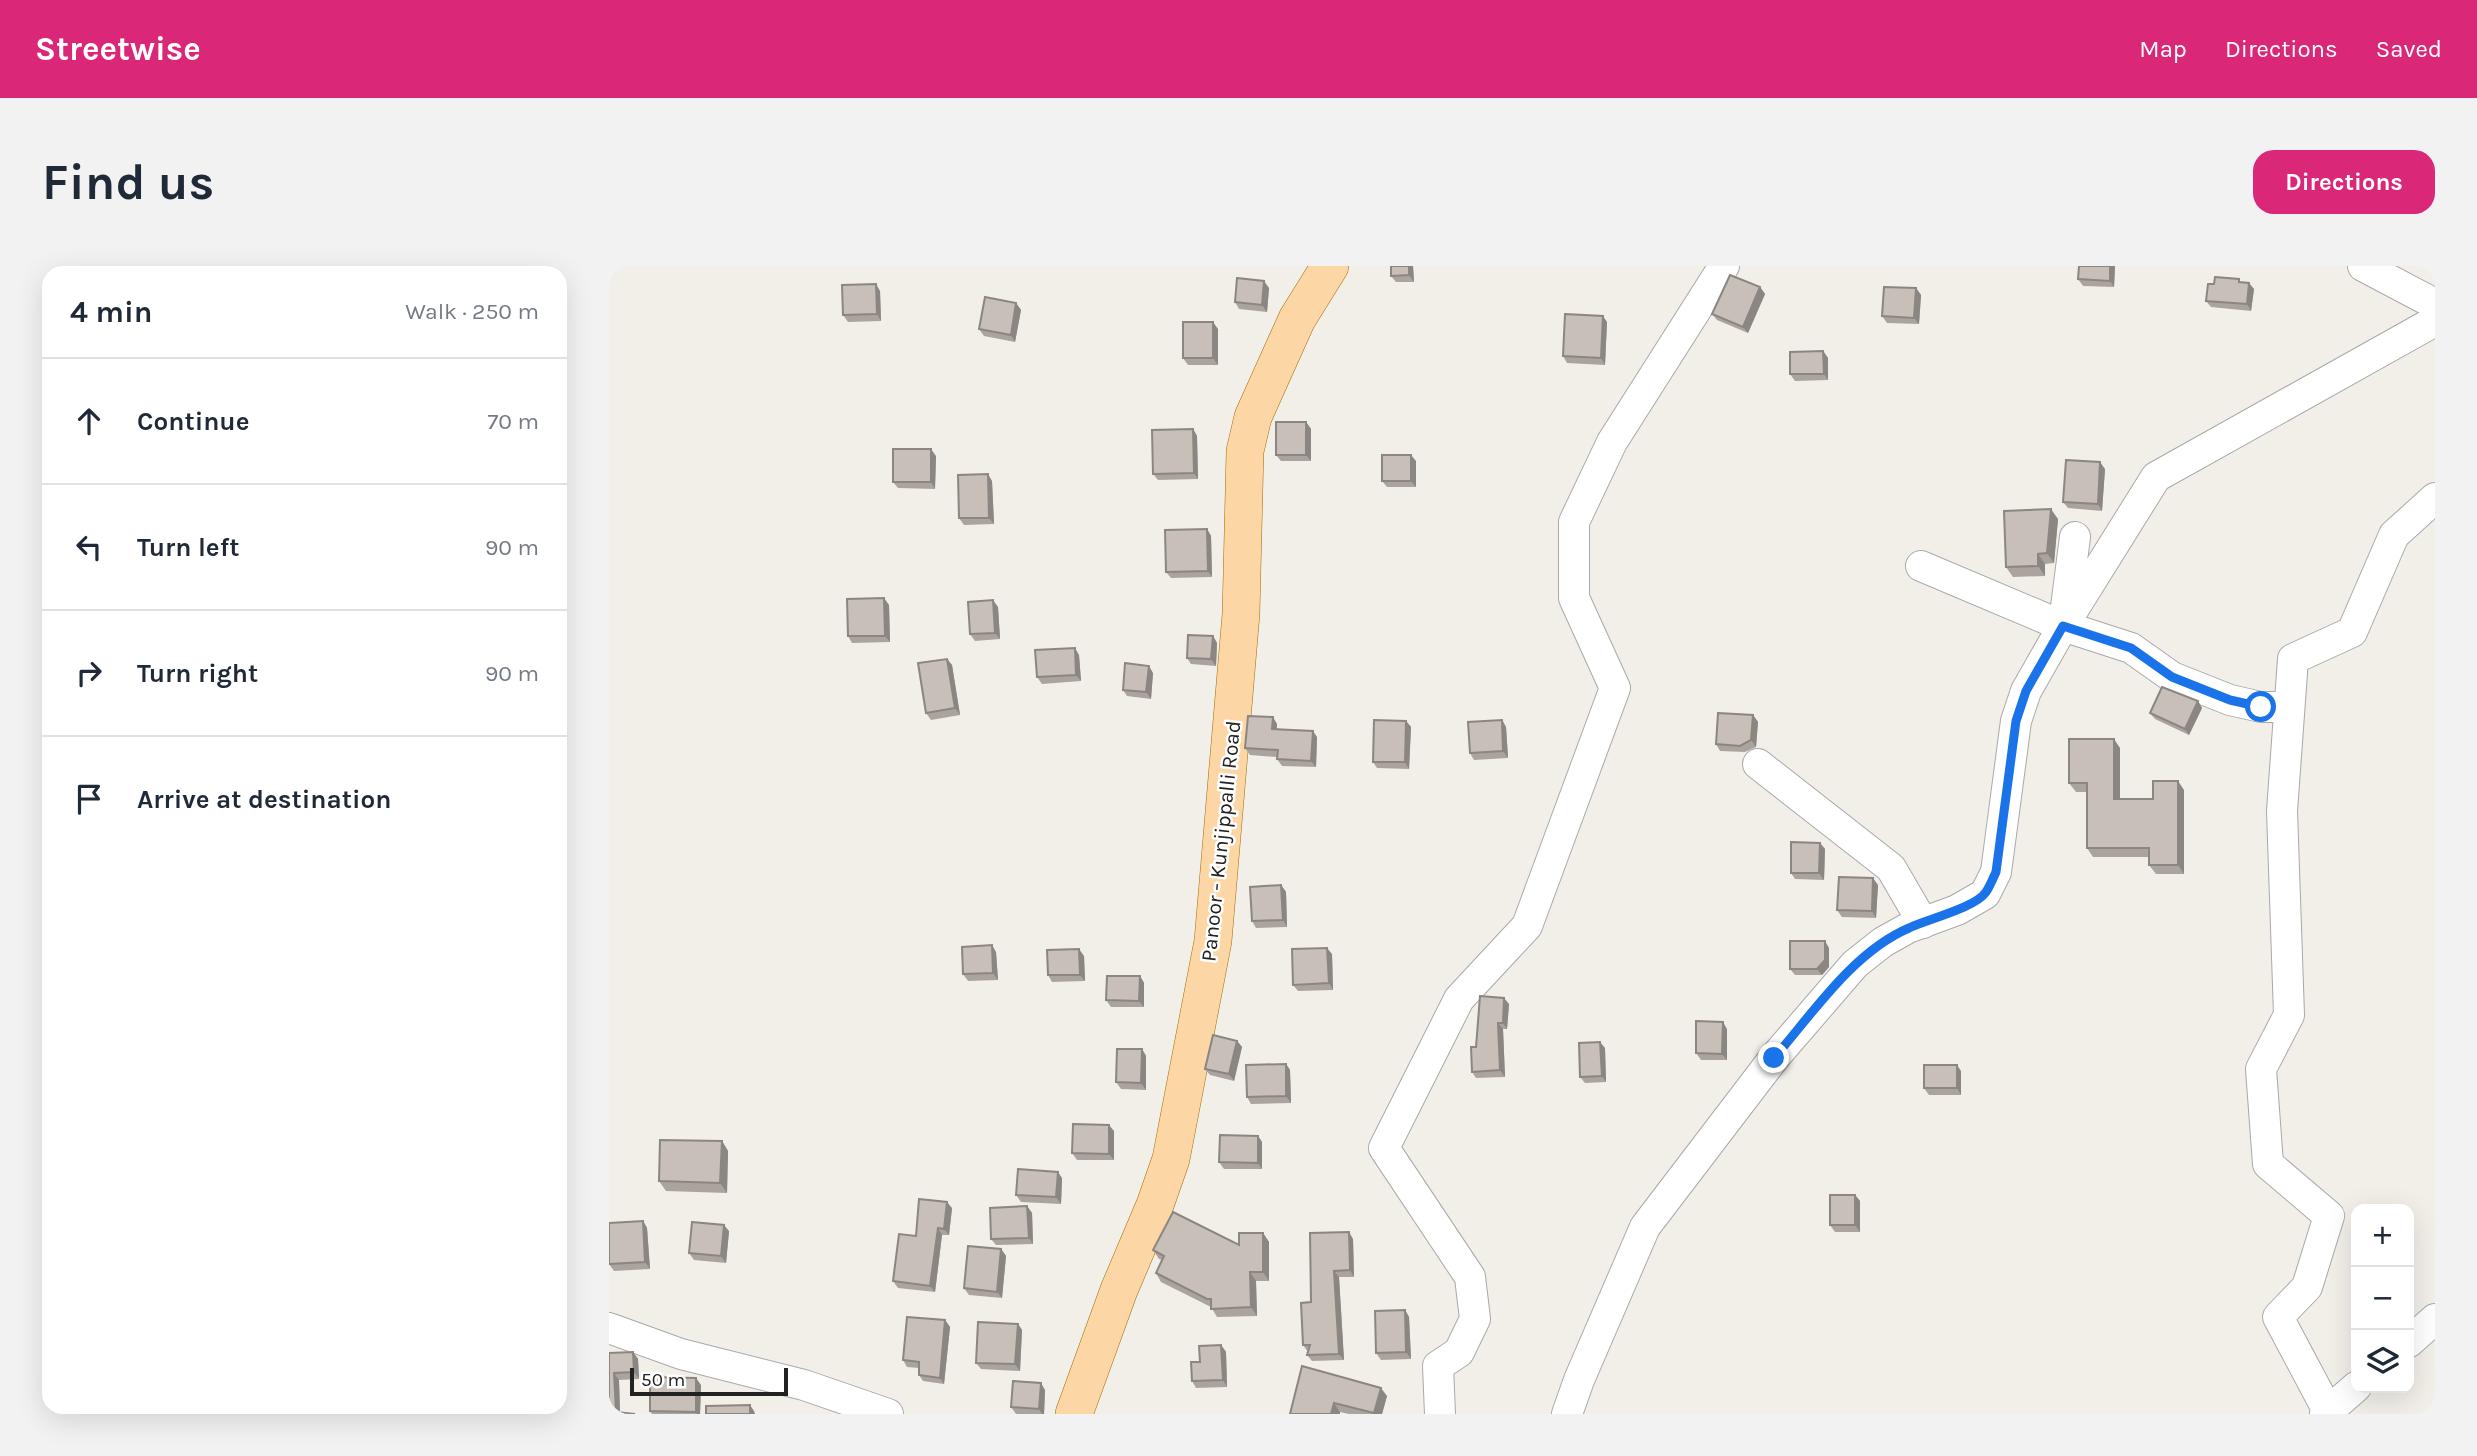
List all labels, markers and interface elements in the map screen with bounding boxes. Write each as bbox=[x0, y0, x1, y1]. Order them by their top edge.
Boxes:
text: Streetwise bbox=[35, 30, 201, 68]
text: Map bbox=[2139, 35, 2187, 63]
text: Directions bbox=[2225, 35, 2338, 63]
text: Saved bbox=[2376, 35, 2442, 63]
button: Directions bbox=[2253, 150, 2435, 214]
text: Find us bbox=[42, 154, 214, 211]
text: 4 min bbox=[70, 294, 152, 330]
text: Walk · 250 m bbox=[405, 298, 539, 325]
icon: ahead bbox=[70, 402, 108, 440]
text: Continue bbox=[137, 406, 249, 437]
text: 70 m bbox=[488, 408, 539, 435]
icon: left bbox=[70, 528, 108, 566]
text: Turn left bbox=[137, 532, 239, 563]
text: 90 m bbox=[485, 534, 539, 561]
icon: right bbox=[70, 654, 108, 692]
text: Turn right bbox=[137, 658, 258, 689]
text: 90 m bbox=[485, 660, 539, 687]
route start bbox=[2245, 691, 2276, 722]
street label: Panoor - Kunjippalli Road bbox=[1196, 719, 1246, 963]
icon: arrive bbox=[70, 780, 108, 818]
text: Arrive at destination bbox=[137, 784, 391, 815]
route end bbox=[1758, 1042, 1789, 1073]
map controls bbox=[2351, 1204, 2414, 1393]
button: + bbox=[2351, 1204, 2414, 1267]
button: − bbox=[2351, 1267, 2414, 1330]
button: layers bbox=[2351, 1330, 2414, 1393]
scale bar bbox=[630, 1365, 787, 1397]
text: 50 m bbox=[641, 1369, 685, 1391]

